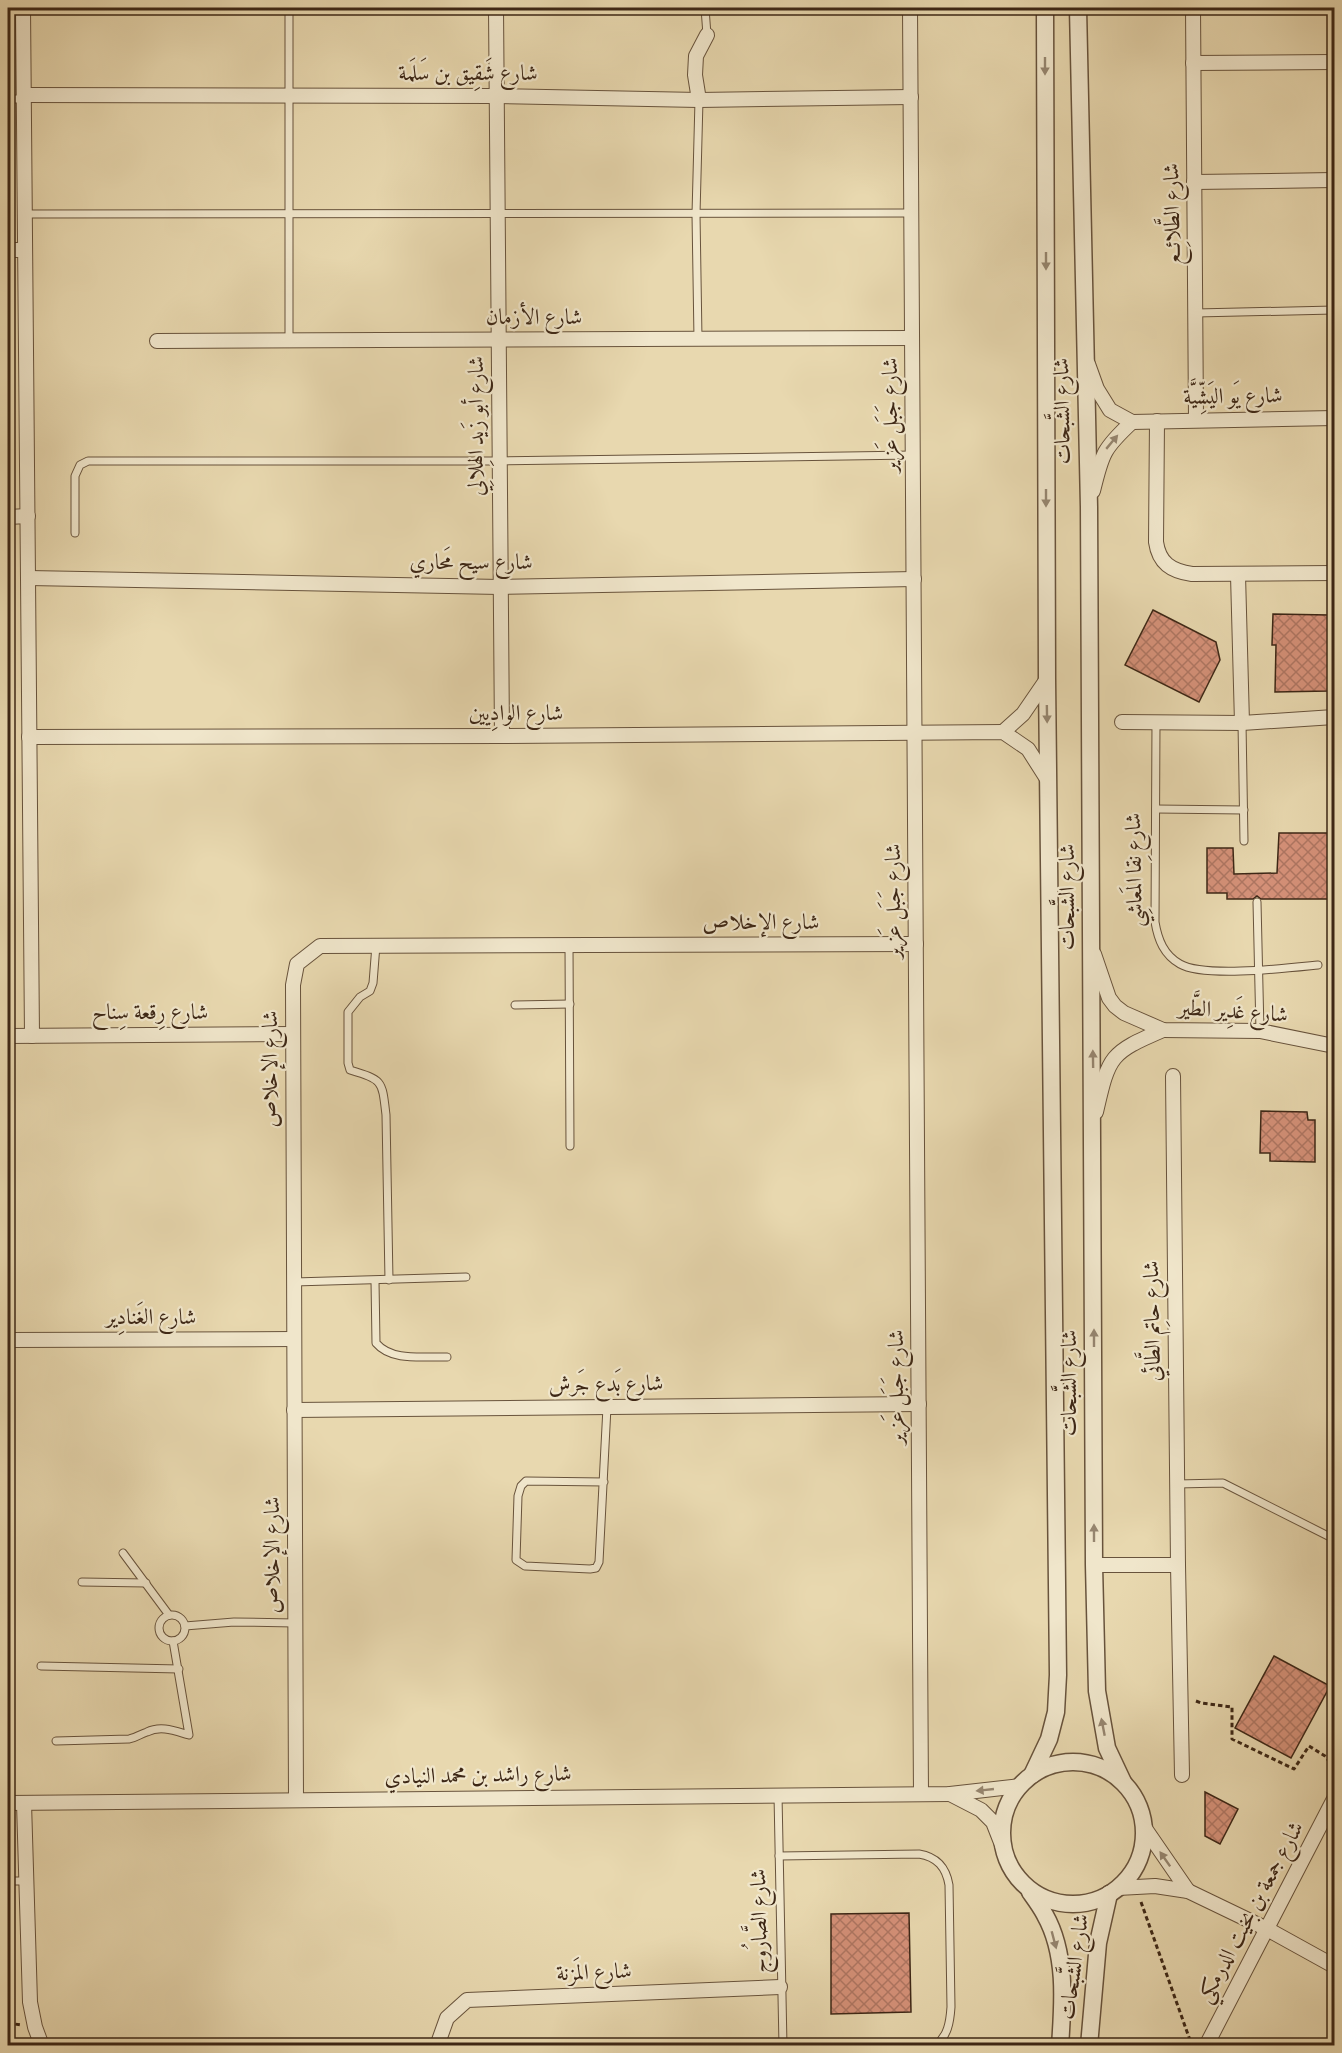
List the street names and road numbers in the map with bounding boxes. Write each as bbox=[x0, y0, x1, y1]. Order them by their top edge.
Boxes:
street label: شارع شَقِيق بن سَلَمة bbox=[398, 57, 538, 91]
street label: شارع الطَّلائِع bbox=[1152, 163, 1192, 265]
street label: شارع الأزمان bbox=[486, 301, 582, 335]
street label: شارع أبو زَيد الهِلالِي bbox=[460, 356, 494, 496]
street label: شارع الشَّبحات bbox=[1042, 357, 1081, 465]
street label: شارع جَبَل عَزير bbox=[874, 358, 908, 474]
street label: شارع يَو اليَشِّيَّة bbox=[1183, 376, 1283, 415]
street label: شارع سيح مَحاري bbox=[409, 546, 533, 581]
street label: شارع الوادِيين bbox=[469, 699, 563, 731]
street label: شارع نِقا المَعاشِي bbox=[1117, 812, 1155, 928]
street label: شارع جَبَل عَزير bbox=[877, 844, 911, 960]
street label: شارع الشَّبحات bbox=[1048, 844, 1085, 950]
street label: شارع الإخلاص bbox=[703, 908, 819, 940]
street label: شارع غَدِير الطَّير bbox=[1175, 988, 1289, 1033]
street label: شارع رِقعة سِناح bbox=[92, 998, 208, 1031]
street label: شارع الإخلاص bbox=[256, 1011, 288, 1127]
street label: شارع حاتِم الطَّائي bbox=[1132, 1260, 1172, 1382]
street label: شارع الغَنادِير bbox=[104, 1301, 196, 1335]
street label: شارع جَبَل عَزير bbox=[880, 1330, 914, 1446]
street label: شارع الشَّبحات bbox=[1050, 1330, 1087, 1436]
street label: شارع بَدع جَرش bbox=[548, 1367, 664, 1403]
street label: شارع الإخلاص bbox=[258, 1497, 290, 1613]
street label: شارع راشد بن محمد النيادي bbox=[384, 1759, 572, 1795]
street label: شارع جمعة بن بخيت الدرمكي bbox=[1191, 1816, 1315, 2011]
street label: شارع الصَّارُوج bbox=[739, 1868, 779, 1974]
street label: شارع الشَّبحات bbox=[1048, 1911, 1099, 2022]
street label: شارع المَزنة bbox=[556, 1955, 632, 1991]

